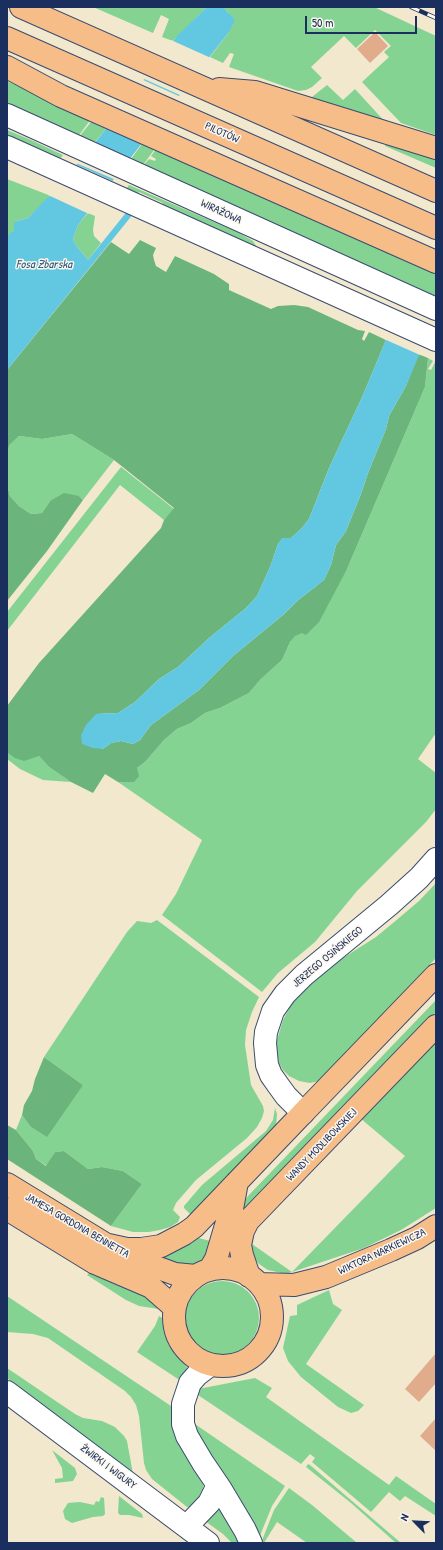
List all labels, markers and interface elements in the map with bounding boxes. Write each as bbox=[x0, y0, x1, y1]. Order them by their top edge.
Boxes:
scale bar bbox=[307, 8, 419, 34]
text: 50 m bbox=[312, 14, 333, 31]
street label: PILOTÓW bbox=[203, 120, 241, 146]
street label: WIRAŻOWA bbox=[198, 197, 244, 227]
water label: Fosa Zbarska bbox=[16, 258, 72, 272]
street label: JERZEGO OSIŃSKIEGO bbox=[290, 924, 366, 990]
street label: WANDY MODLIBOWSKIEJ bbox=[284, 1106, 360, 1184]
street label: JAMESA GORDONA BENNETTA bbox=[23, 1191, 131, 1261]
street label: WIKTORA NARKIEWICZA bbox=[336, 1226, 428, 1278]
street label: ŻWIRKI I WIGURY bbox=[77, 1442, 139, 1492]
north arrow bbox=[395, 1502, 435, 1542]
text: N bbox=[396, 1512, 412, 1523]

